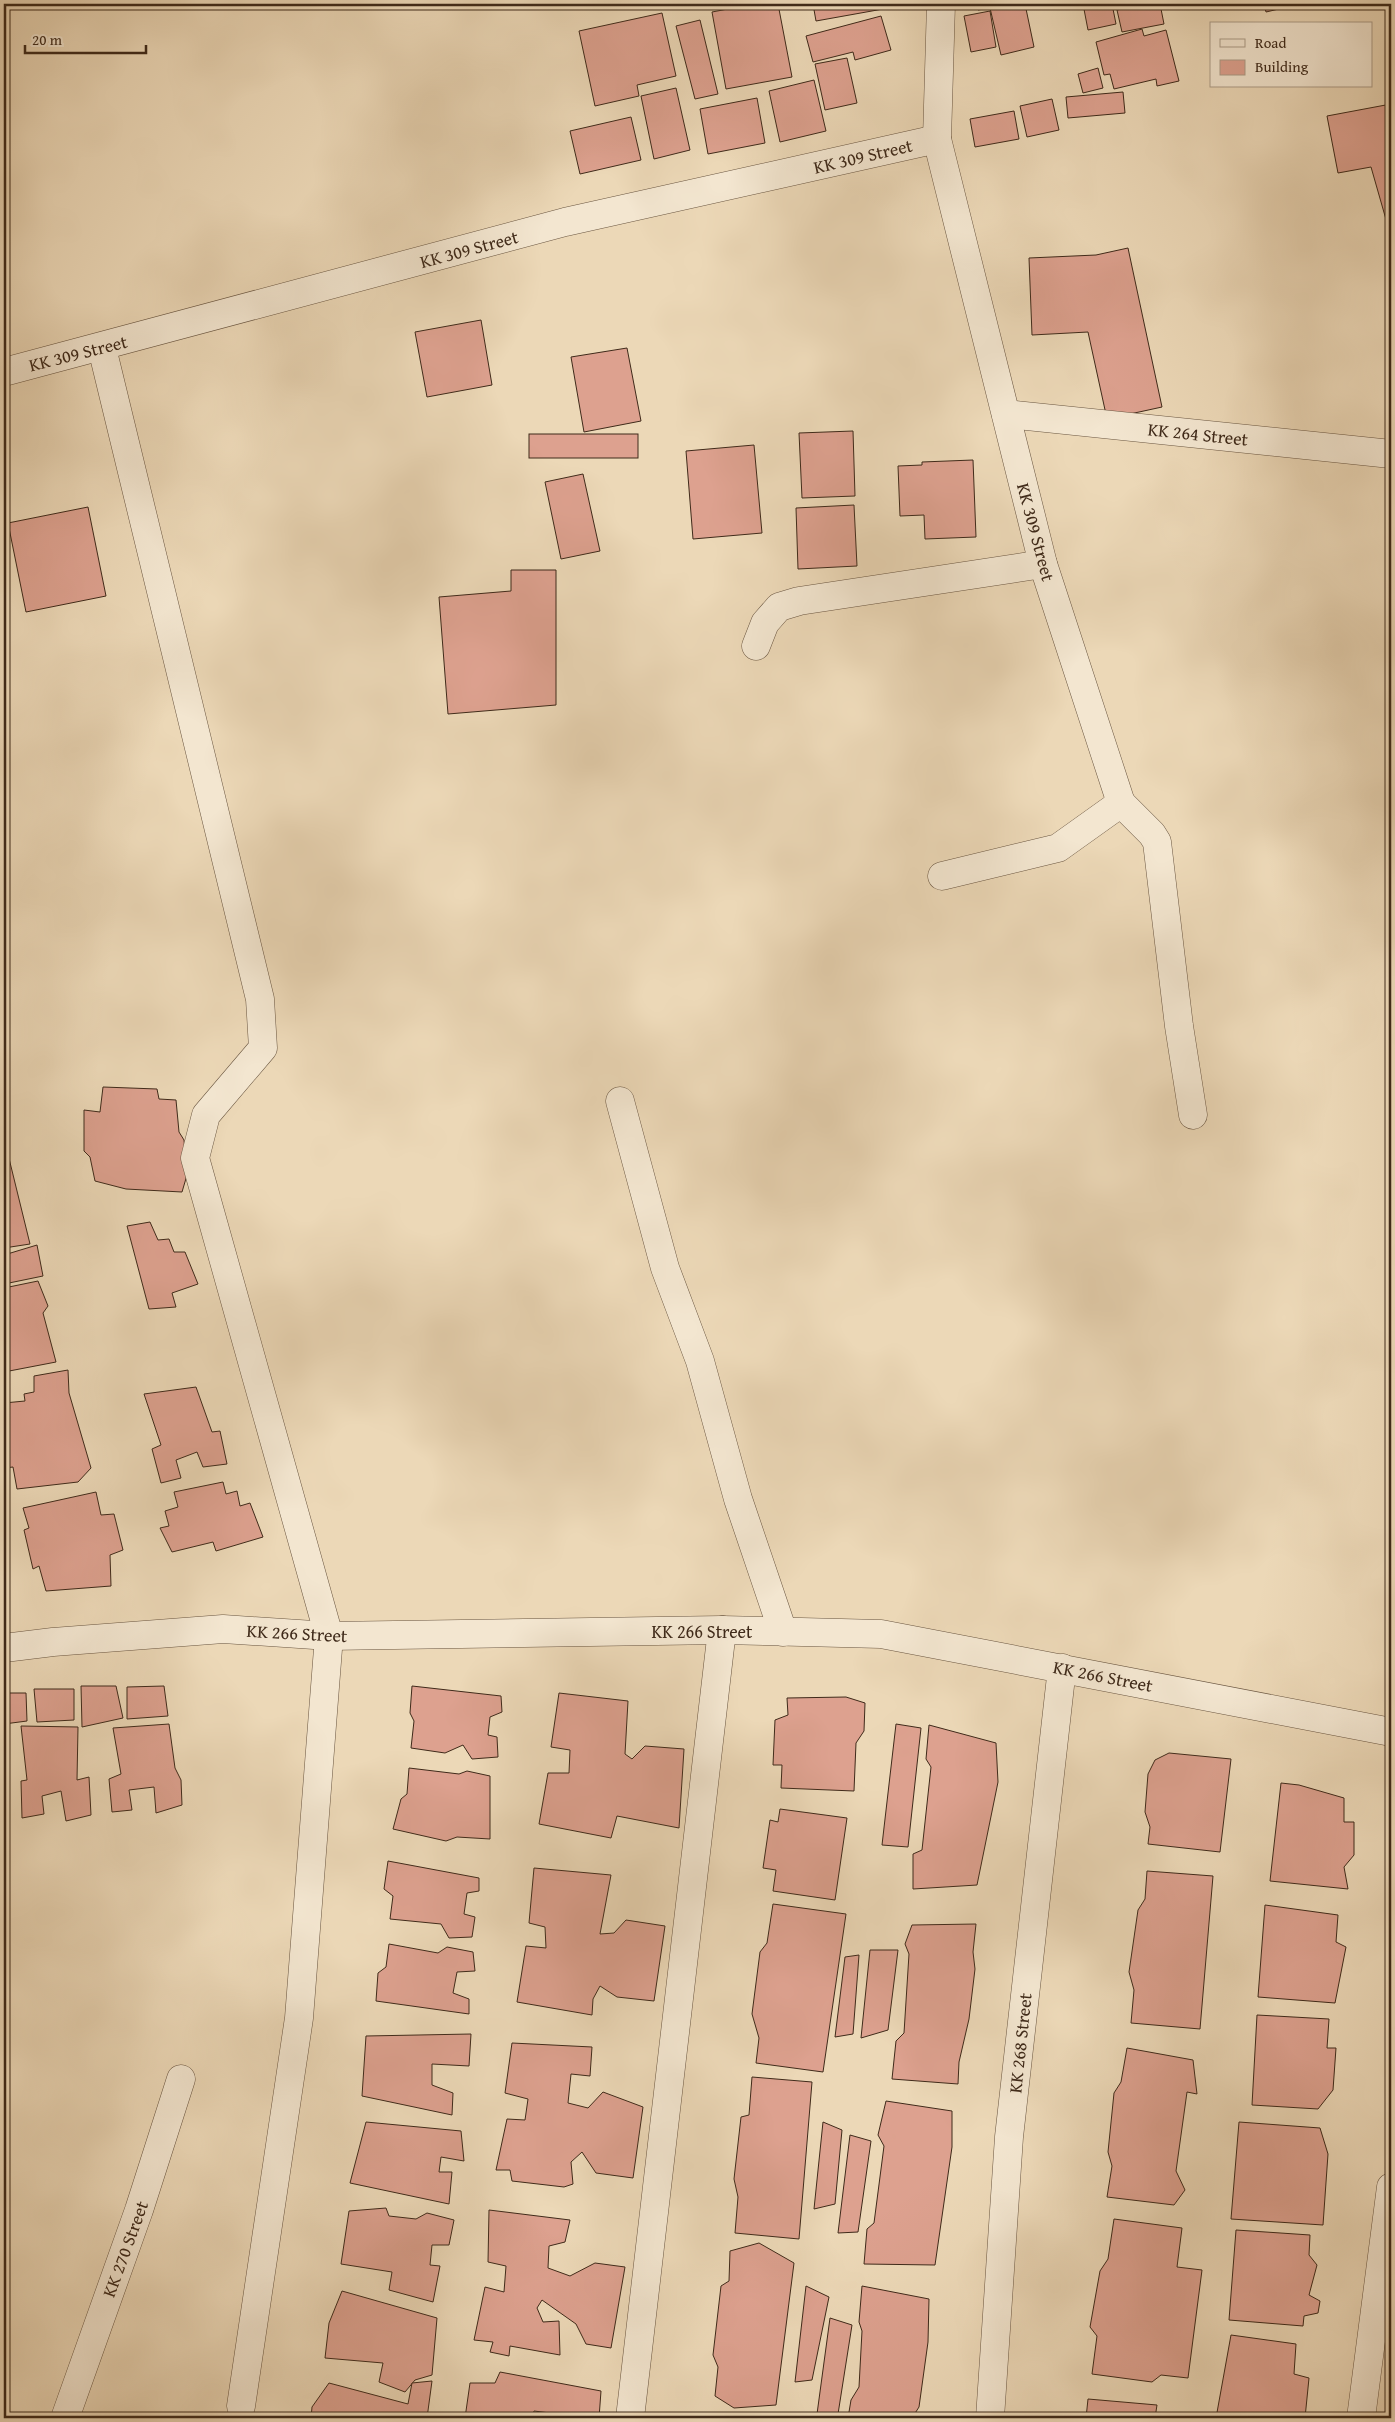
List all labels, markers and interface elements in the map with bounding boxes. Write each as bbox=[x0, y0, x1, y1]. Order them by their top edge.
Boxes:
scale bar bbox=[25, 22, 146, 54]
legend bbox=[1210, 22, 1372, 88]
text: 20 m bbox=[32, 29, 63, 50]
text: Road bbox=[1255, 32, 1286, 53]
text: Building bbox=[1255, 56, 1309, 77]
street label: KK 309 Street bbox=[811, 131, 916, 180]
street label: KK 309 Street bbox=[417, 223, 522, 275]
street label: KK 309 Street bbox=[26, 328, 131, 378]
street label: KK 264 Street bbox=[1146, 415, 1250, 453]
street label: KK 309 Street bbox=[1010, 480, 1062, 585]
street label: KK 266 Street bbox=[246, 1617, 349, 1649]
street label: KK 266 Street bbox=[652, 1618, 753, 1645]
street label: KK 266 Street bbox=[1051, 1653, 1156, 1699]
street label: KK 268 Street bbox=[1001, 1991, 1039, 2095]
street label: KK 270 Street bbox=[95, 2196, 155, 2301]

